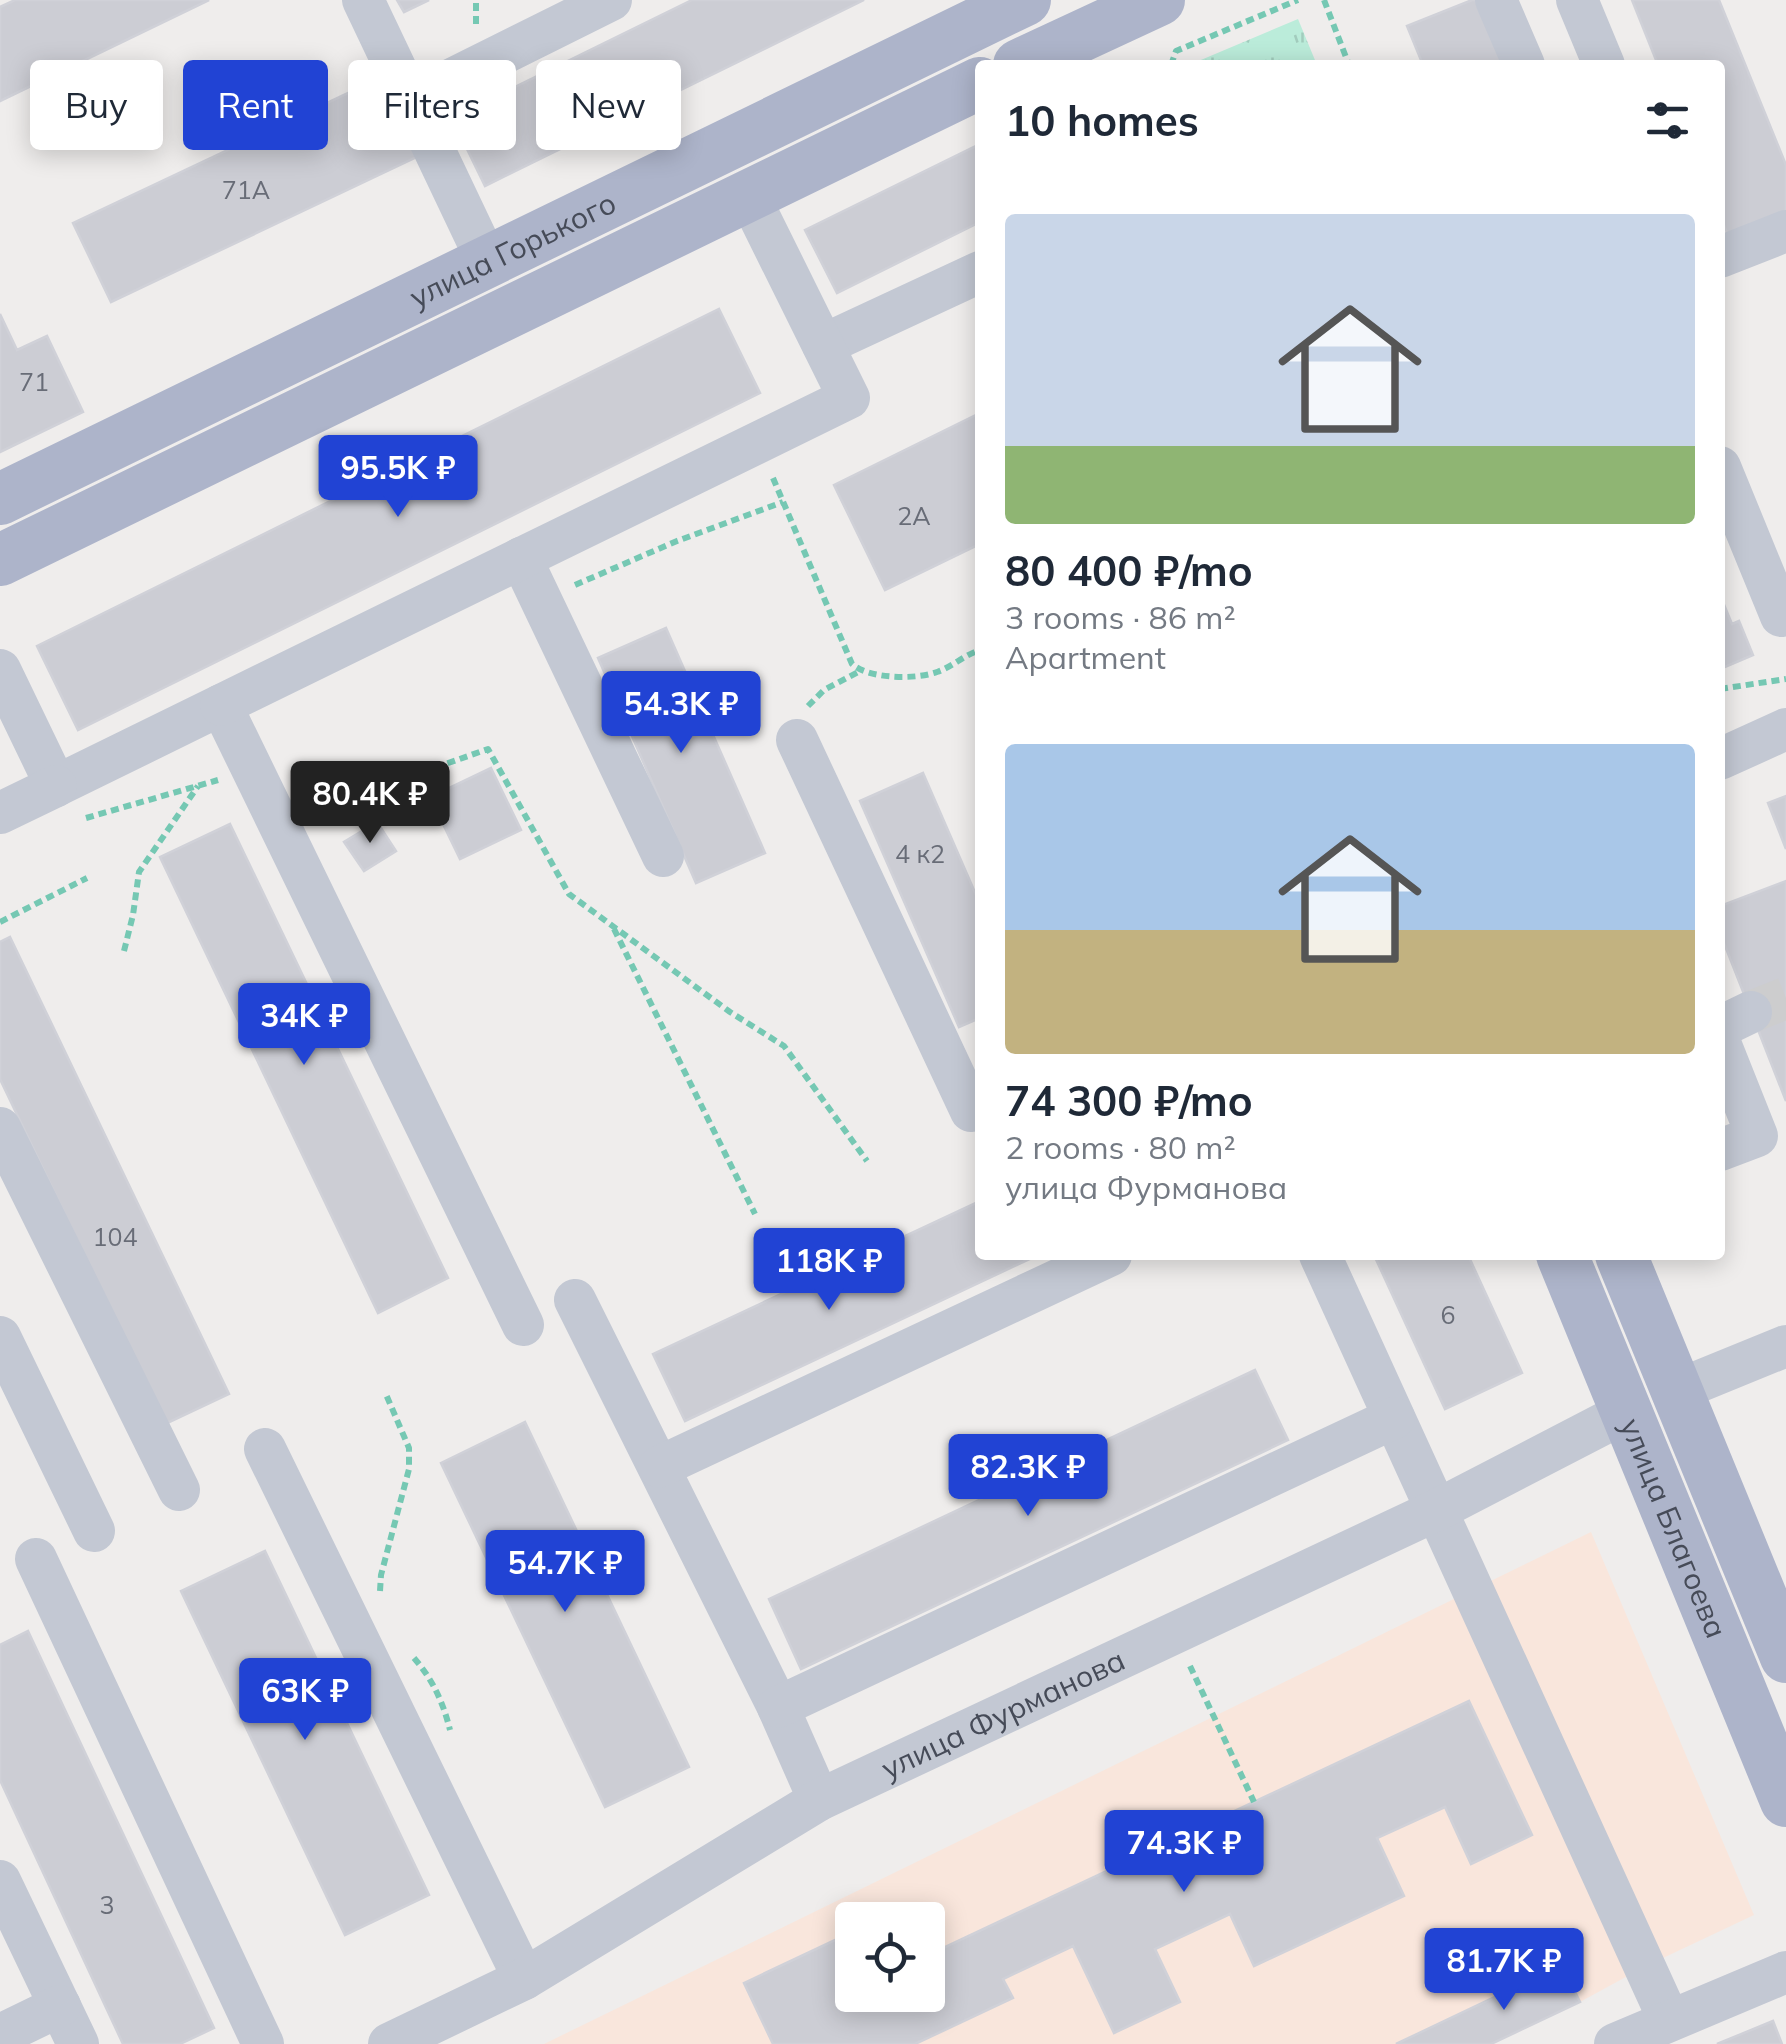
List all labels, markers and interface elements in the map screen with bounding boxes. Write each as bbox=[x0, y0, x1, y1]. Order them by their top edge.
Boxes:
chip: Buy bbox=[30, 60, 163, 150]
chip: Rent bbox=[183, 60, 328, 150]
chip: Filters bbox=[348, 60, 516, 150]
chip: New bbox=[536, 60, 681, 150]
icon: filters bbox=[1640, 93, 1695, 148]
text: 10 homes bbox=[1005, 94, 1199, 147]
house number: 71А bbox=[222, 174, 270, 205]
street label: улица Горького bbox=[403, 183, 622, 316]
icon: home bbox=[1260, 279, 1440, 459]
house number: 71 bbox=[19, 366, 49, 397]
pin: 95.5K ₽ bbox=[306, 435, 490, 520]
text: 95.5K ₽ bbox=[341, 447, 455, 487]
house number: 2А bbox=[897, 500, 931, 531]
text: 80 400 ₽/mo bbox=[1005, 544, 1253, 597]
text: 3 rooms · 86 m² bbox=[1005, 597, 1236, 637]
text: Apartment bbox=[1005, 637, 1166, 677]
pin: 54.3K ₽ bbox=[589, 671, 773, 756]
text: 54.3K ₽ bbox=[624, 683, 738, 723]
pin: 80.4K ₽ bbox=[278, 761, 462, 846]
text: 80.4K ₽ bbox=[313, 773, 427, 813]
icon: home bbox=[1260, 809, 1440, 989]
house number: 4 к2 bbox=[895, 838, 945, 869]
pin: 34K ₽ bbox=[234, 983, 374, 1068]
text: 34K ₽ bbox=[260, 995, 348, 1035]
text: 74 300 ₽/mo bbox=[1005, 1074, 1253, 1127]
text: 2 rooms · 80 m² bbox=[1005, 1127, 1236, 1167]
text: улица Фурманова bbox=[1005, 1167, 1287, 1207]
house number: 104 bbox=[92, 1221, 138, 1252]
pin: 118K ₽ bbox=[748, 1228, 910, 1313]
text: 118K ₽ bbox=[776, 1240, 882, 1280]
house number: 6 bbox=[1440, 1299, 1456, 1330]
street label: улица Благоева bbox=[1612, 1412, 1736, 1643]
pin: 82.3K ₽ bbox=[936, 1434, 1120, 1519]
text: 82.3K ₽ bbox=[971, 1446, 1085, 1486]
pin: 54.7K ₽ bbox=[473, 1530, 657, 1615]
text: 54.7K ₽ bbox=[508, 1542, 622, 1582]
street label: улица Фурманова bbox=[875, 1640, 1131, 1787]
pin: 63K ₽ bbox=[235, 1658, 375, 1743]
text: 63K ₽ bbox=[261, 1670, 349, 1710]
pin: 74.3K ₽ bbox=[1092, 1810, 1276, 1895]
text: 74.3K ₽ bbox=[1127, 1822, 1241, 1862]
house number: 3 bbox=[99, 1889, 115, 1920]
map controls bbox=[835, 1902, 945, 2012]
button: locate bbox=[835, 1902, 945, 2012]
pin: 81.7K ₽ bbox=[1412, 1928, 1596, 2013]
text: 81.7K ₽ bbox=[1447, 1940, 1561, 1980]

